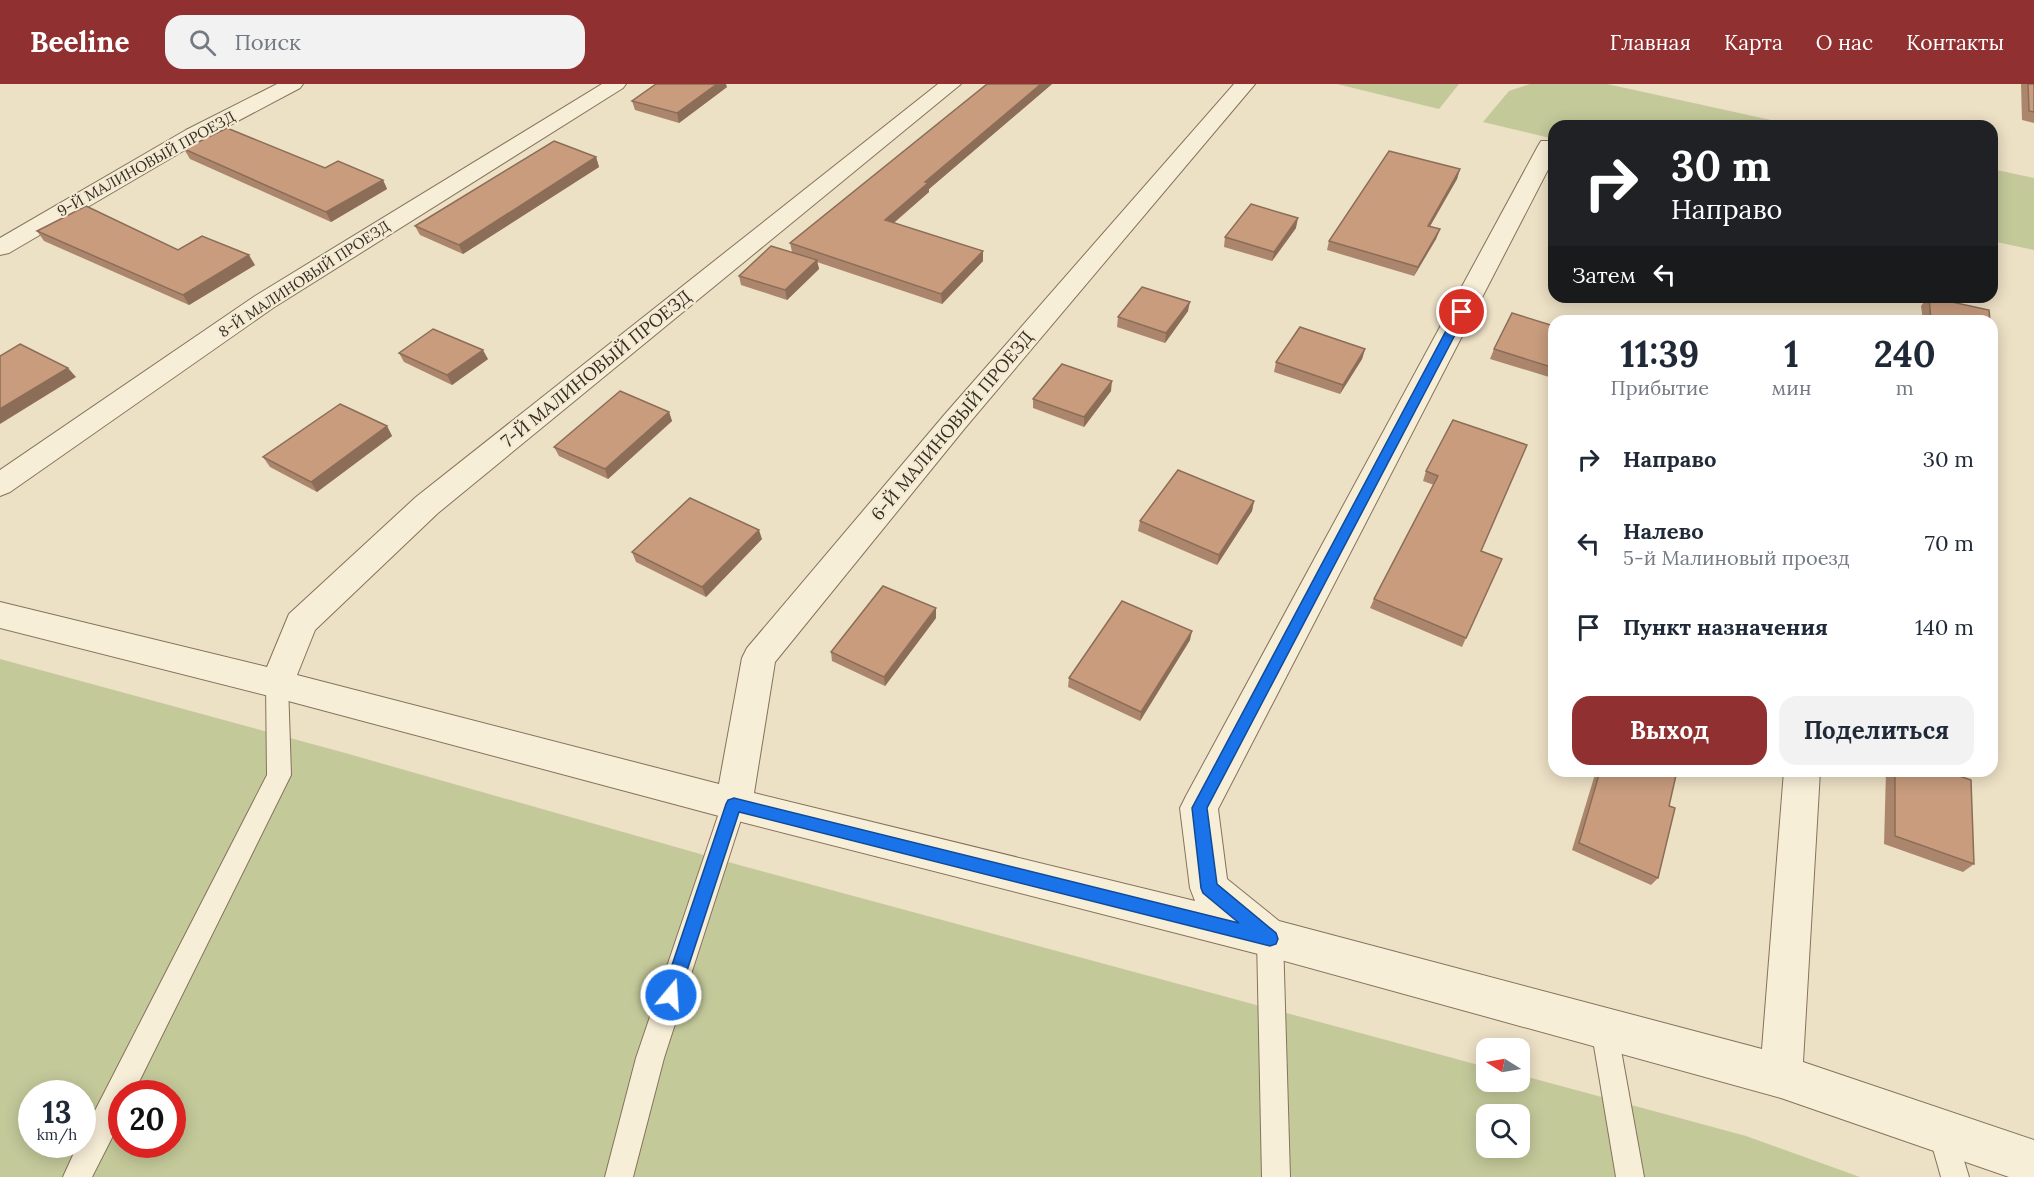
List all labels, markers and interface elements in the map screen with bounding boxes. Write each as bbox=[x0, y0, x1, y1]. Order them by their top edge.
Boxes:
search box bbox=[165, 15, 585, 69]
text: Beeline bbox=[30, 24, 129, 60]
icon: search bbox=[186, 26, 219, 59]
text: Поиск bbox=[234, 28, 301, 56]
text: Главная bbox=[1610, 29, 1691, 56]
text: Карта bbox=[1724, 29, 1783, 56]
text: О нас bbox=[1816, 29, 1873, 56]
text: Контакты bbox=[1906, 29, 2004, 56]
street label: 9-Й МАЛИНОВЫЙ ПРОЕЗД bbox=[54, 107, 238, 220]
text: 30 m bbox=[1671, 139, 1771, 193]
icon: right bbox=[1572, 144, 1650, 222]
text: Направо bbox=[1671, 192, 1782, 226]
street label: 8-Й МАЛИНОВЫЙ ПРОЕЗД bbox=[215, 216, 393, 341]
icon: left bbox=[1648, 258, 1681, 291]
text: Затем bbox=[1572, 261, 1636, 289]
street label: 7-Й МАЛИНОВЫЙ ПРОЕЗД bbox=[496, 285, 695, 452]
pin bbox=[1436, 286, 1487, 337]
icon: arrive bbox=[1445, 295, 1478, 328]
street label: 6-Й МАЛИНОВЫЙ ПРОЕЗД bbox=[866, 326, 1038, 525]
text: 11:39 bbox=[1620, 331, 1699, 377]
text: 1 bbox=[1784, 331, 1799, 377]
text: 240 bbox=[1874, 331, 1936, 377]
text: Прибытие bbox=[1610, 375, 1709, 400]
text: мин bbox=[1772, 375, 1811, 400]
text: m bbox=[1896, 375, 1914, 400]
icon: right bbox=[1572, 443, 1605, 476]
text: Направо bbox=[1623, 445, 1717, 473]
text: 30 m bbox=[1923, 445, 1974, 473]
text: Налево bbox=[1623, 517, 1704, 545]
icon: left bbox=[1572, 527, 1605, 560]
text: 70 m bbox=[1925, 529, 1974, 557]
text: 5-й Малиновый проезд bbox=[1623, 545, 1850, 570]
icon: arrive bbox=[1572, 611, 1605, 644]
text: Пункт назначения bbox=[1623, 613, 1828, 641]
text: 140 m bbox=[1915, 613, 1974, 641]
button: Выход bbox=[1572, 696, 1767, 765]
button: Поделиться bbox=[1779, 696, 1974, 765]
position arrow bbox=[639, 963, 703, 1027]
north arrow bbox=[1476, 1038, 1530, 1092]
map controls bbox=[1476, 1038, 1530, 1158]
speed limit sign: 20 bbox=[108, 1080, 186, 1158]
text: 13 bbox=[43, 1093, 71, 1131]
button: search bbox=[1476, 1104, 1530, 1158]
text: km/h bbox=[37, 1125, 77, 1144]

